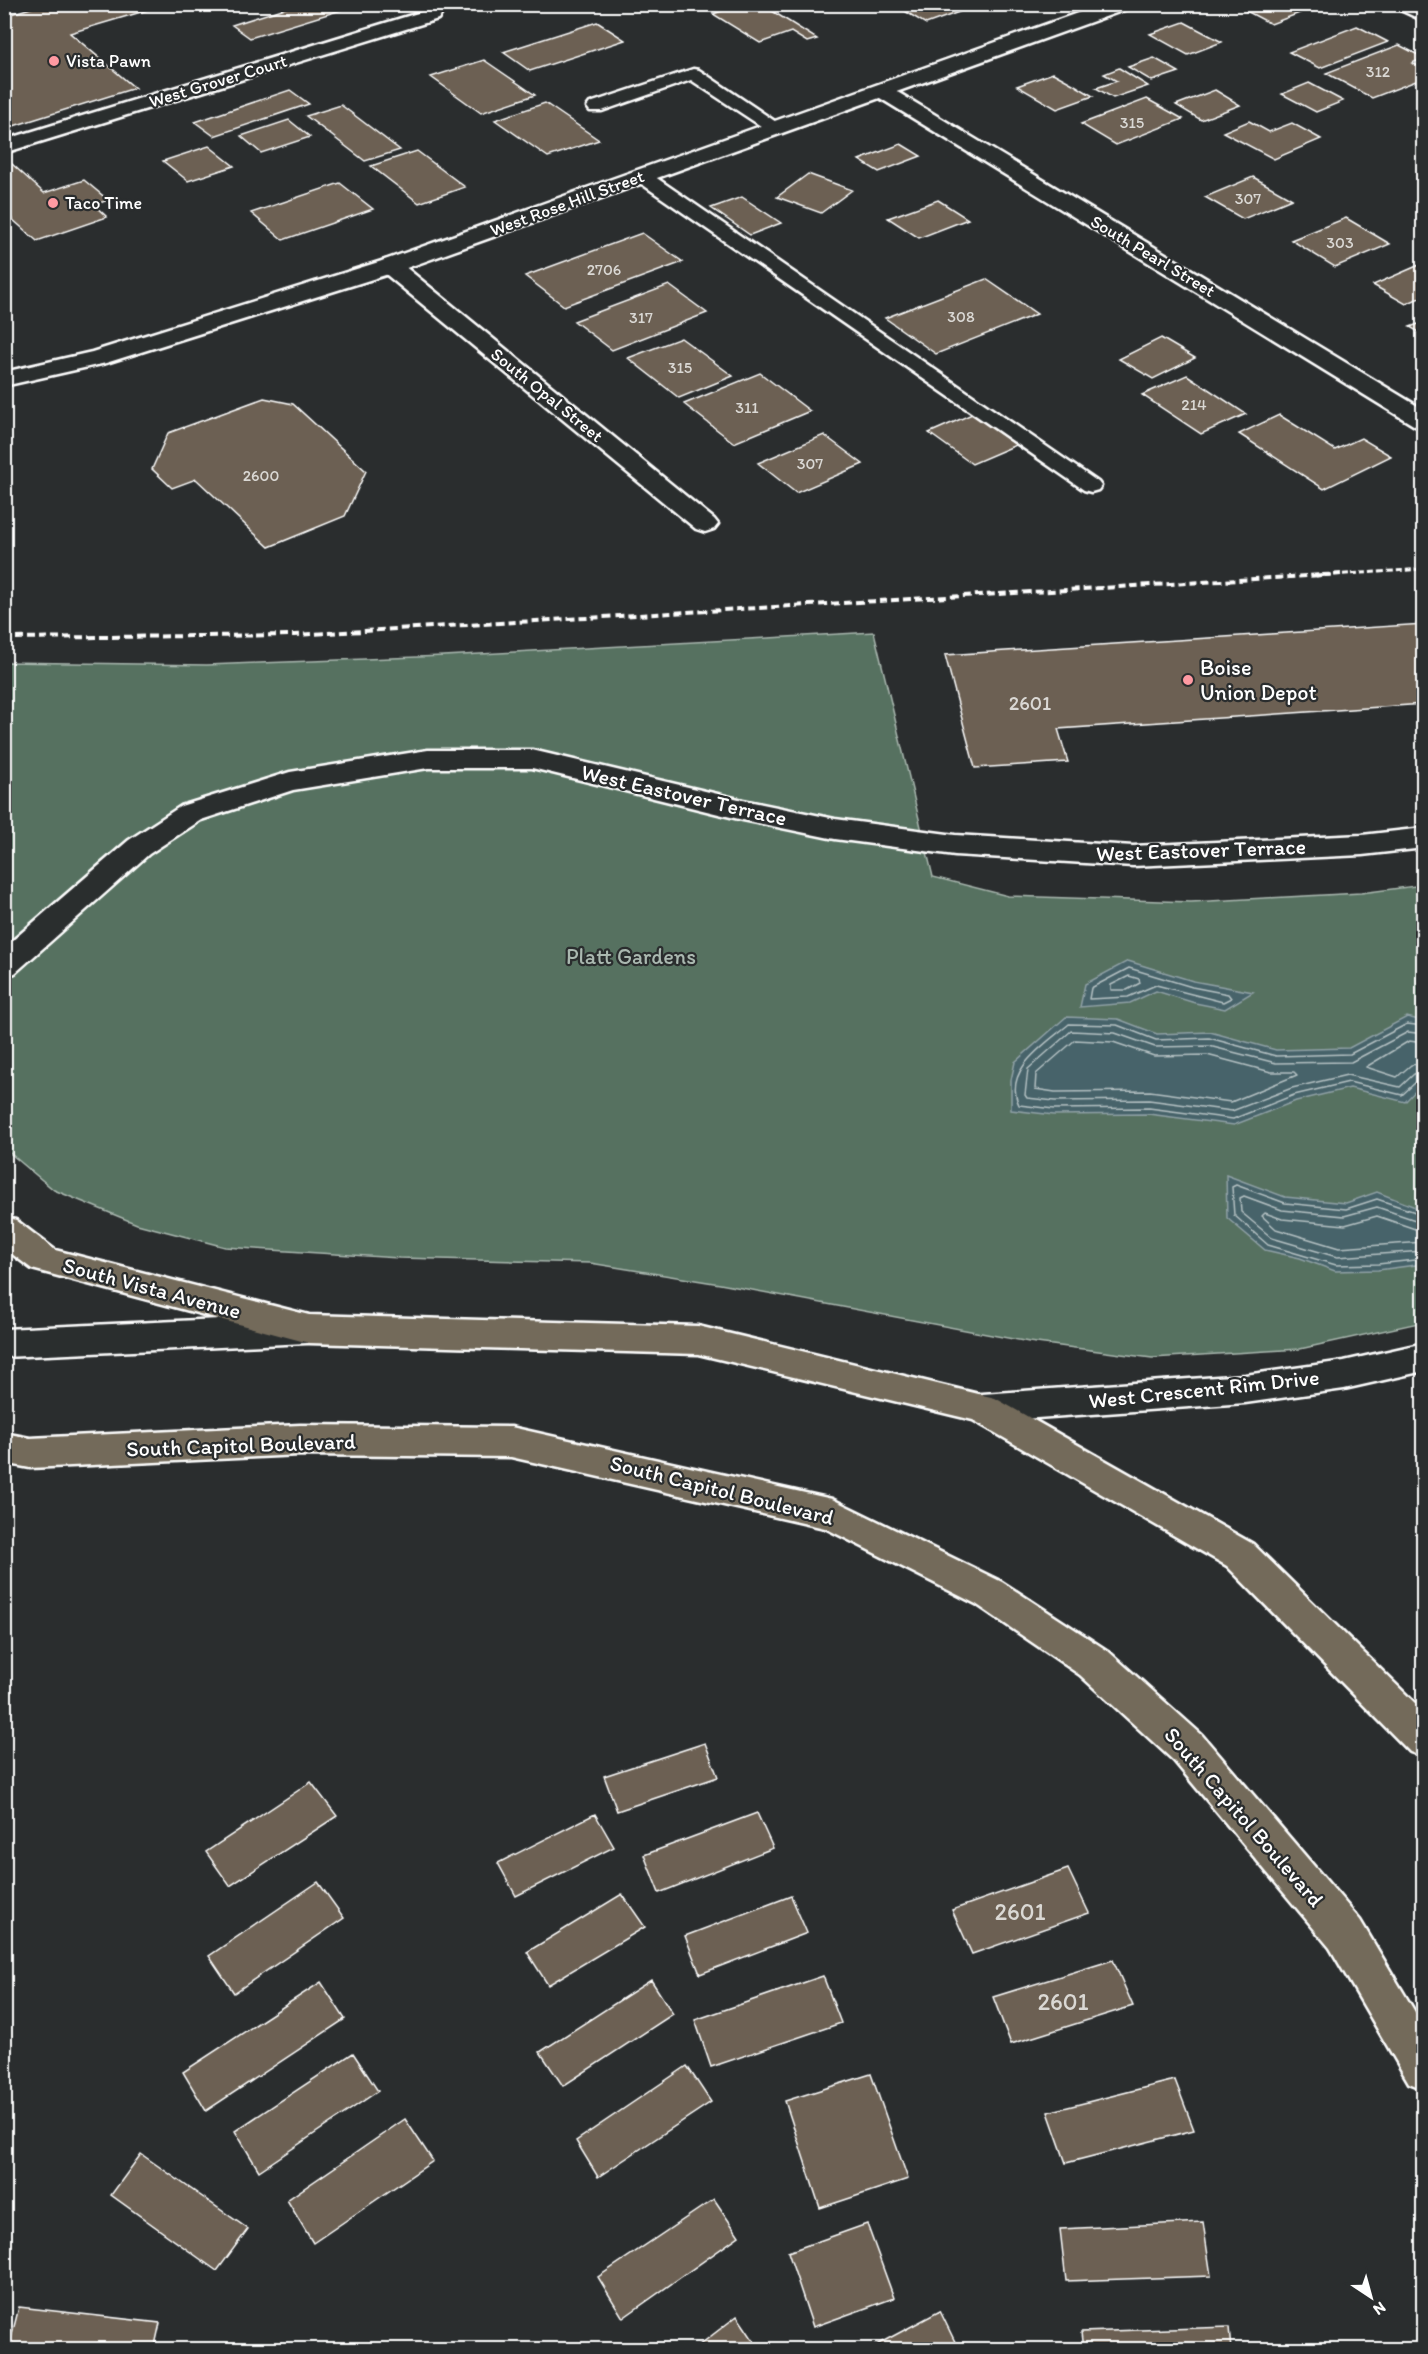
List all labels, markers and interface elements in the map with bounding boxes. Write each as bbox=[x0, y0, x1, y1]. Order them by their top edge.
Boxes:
street label: West Grover Court bbox=[146, 49, 290, 112]
place label: Vista Pawn bbox=[66, 50, 151, 72]
marker: Vista Pawn bbox=[47, 54, 61, 68]
house number: 312 bbox=[1366, 62, 1391, 81]
house number: 315 bbox=[1120, 113, 1144, 132]
street label: West Rose Hill Street bbox=[487, 165, 647, 241]
house number: 307 bbox=[1235, 189, 1261, 208]
place label: Taco Time bbox=[65, 192, 142, 214]
marker: Taco Time bbox=[46, 196, 60, 210]
street label: South Pearl Street bbox=[1087, 210, 1220, 302]
house number: 303 bbox=[1326, 233, 1354, 252]
house number: 2706 bbox=[587, 260, 621, 279]
house number: 308 bbox=[947, 307, 975, 326]
house number: 317 bbox=[629, 308, 653, 327]
street label: South Opal Street bbox=[486, 343, 608, 447]
house number: 315 bbox=[668, 358, 692, 377]
house number: 214 bbox=[1181, 395, 1207, 414]
house number: 311 bbox=[735, 398, 759, 417]
house number: 307 bbox=[797, 454, 823, 473]
house number: 2600 bbox=[243, 466, 279, 485]
place label: Boise Union Depot bbox=[1200, 654, 1317, 706]
marker: Boise Union Depot bbox=[1181, 673, 1195, 687]
house number: 2601 bbox=[1009, 691, 1051, 715]
street label: West Eastover Terrace bbox=[579, 758, 789, 832]
street label: West Eastover Terrace bbox=[1095, 833, 1307, 867]
park label: Platt Gardens bbox=[566, 943, 696, 970]
street label: South Vista Avenue bbox=[60, 1251, 244, 1325]
street label: West Crescent Rim Drive bbox=[1087, 1363, 1321, 1415]
street label: South Capitol Boulevard bbox=[126, 1427, 356, 1462]
street label: South Capitol Boulevard bbox=[607, 1449, 837, 1531]
street label: South Capitol Boulevard bbox=[1158, 1721, 1330, 1913]
house number: 2601 bbox=[994, 1897, 1046, 1926]
house number: 2601 bbox=[1037, 1987, 1089, 2016]
north arrow bbox=[1341, 2267, 1401, 2327]
text: N bbox=[1370, 2298, 1389, 2320]

